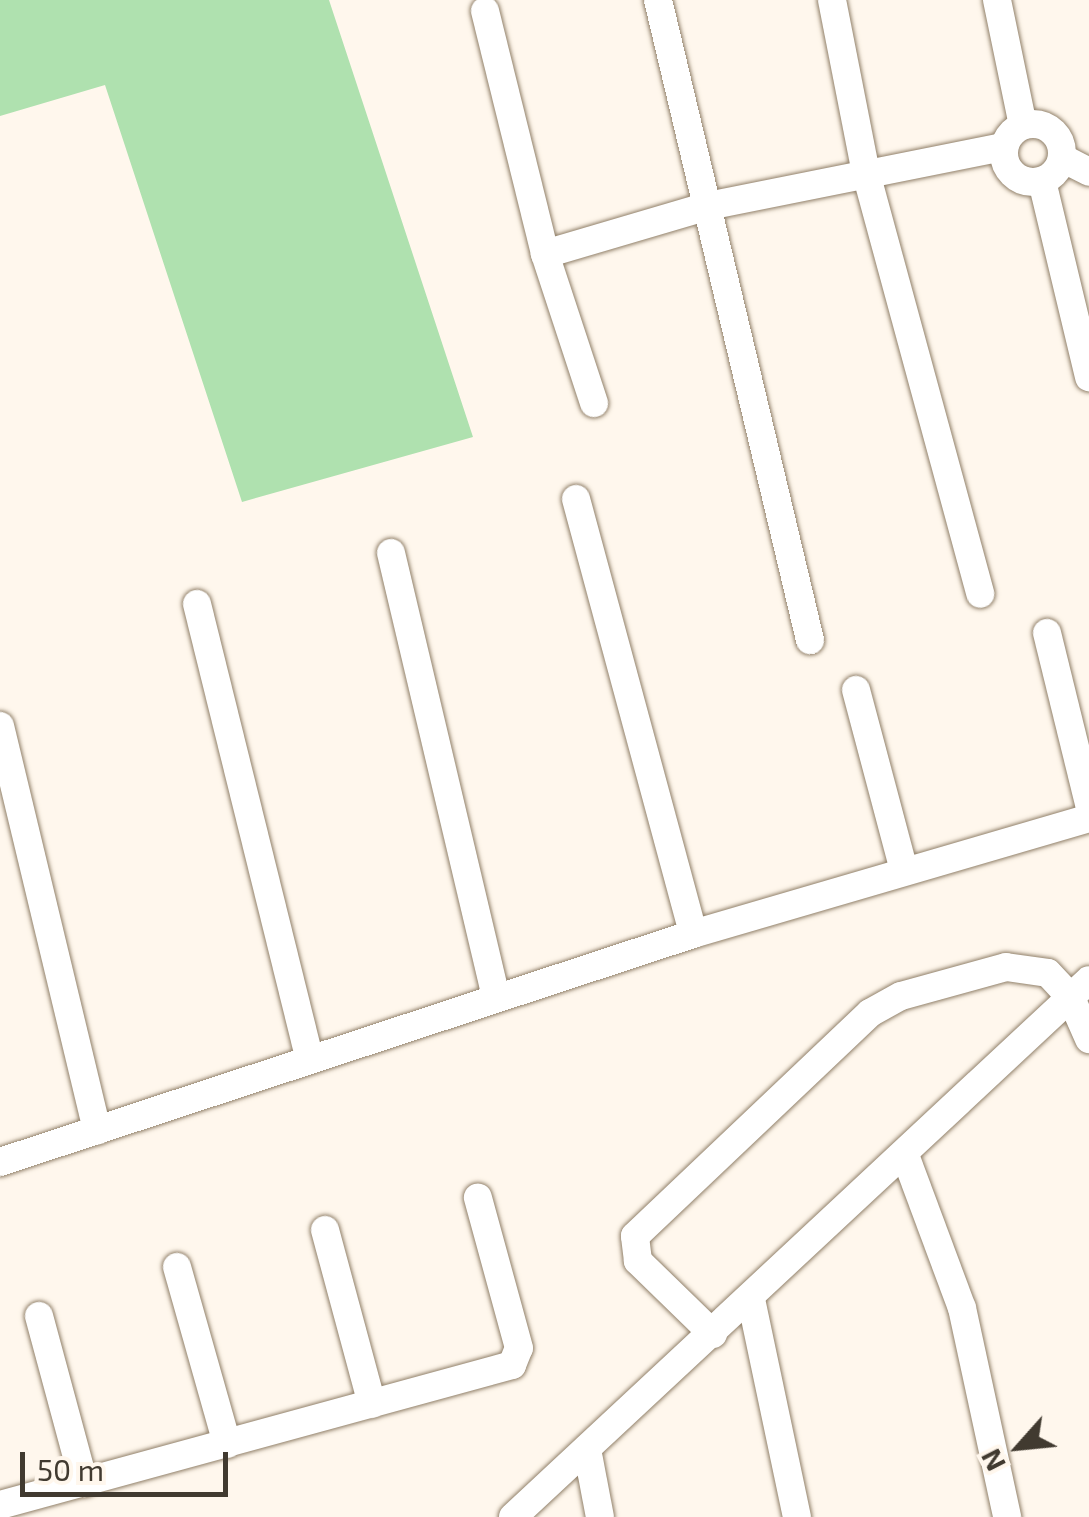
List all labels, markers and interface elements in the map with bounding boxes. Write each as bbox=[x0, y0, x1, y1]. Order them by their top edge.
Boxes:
north arrow bbox=[969, 1397, 1069, 1497]
scale bar bbox=[25, 1432, 232, 1494]
text: N bbox=[973, 1444, 1012, 1477]
text: 50 m bbox=[37, 1451, 104, 1487]

